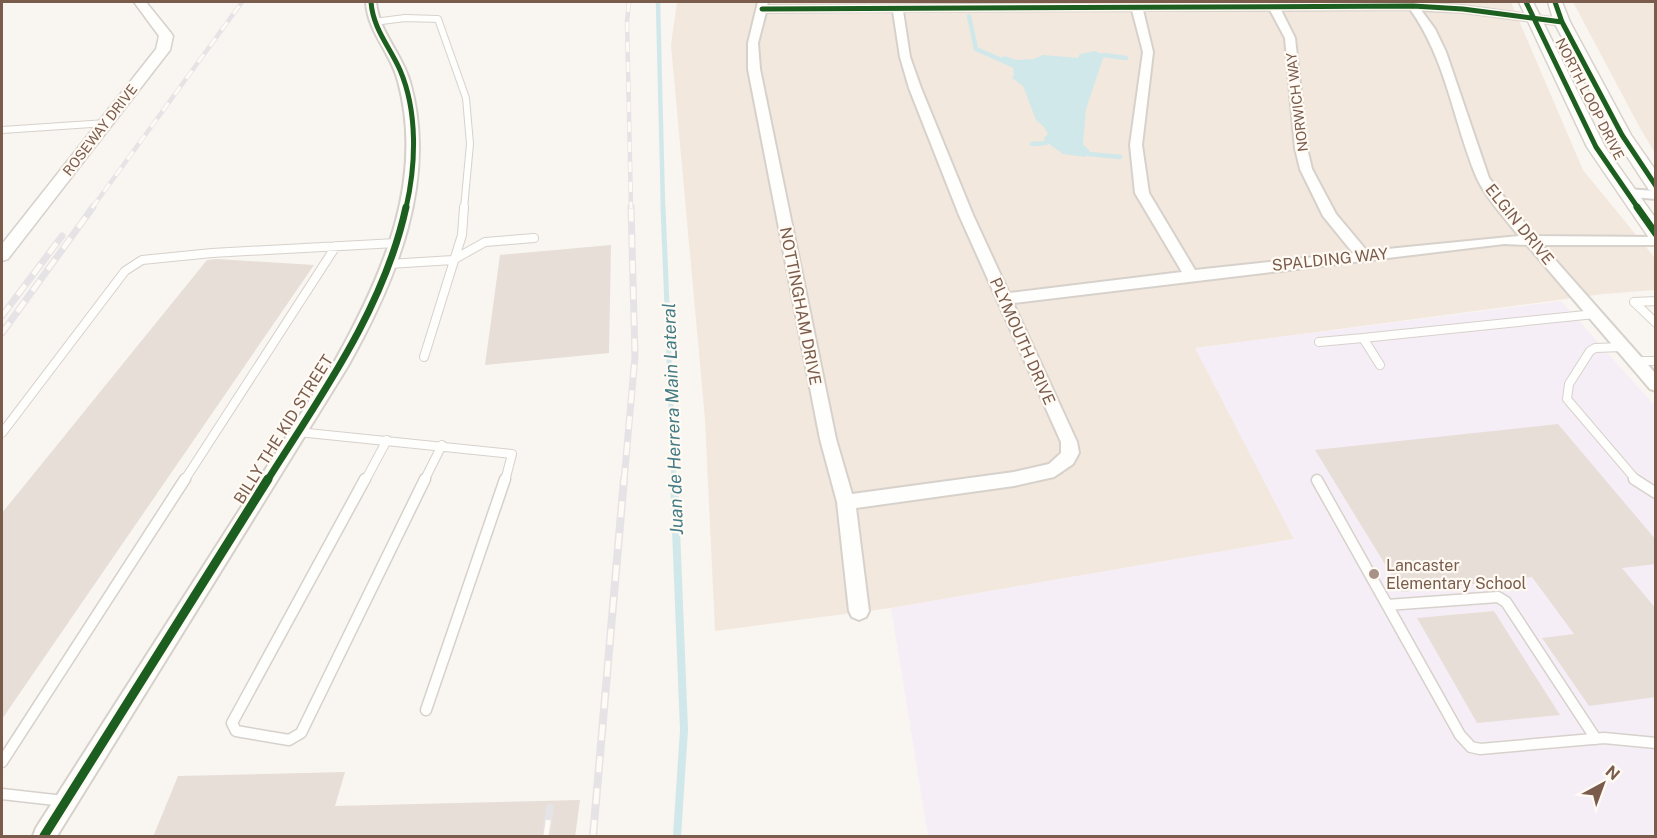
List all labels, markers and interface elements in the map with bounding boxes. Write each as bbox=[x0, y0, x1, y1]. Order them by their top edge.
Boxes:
street label: NORTH LOOP DRIVE bbox=[1552, 35, 1628, 163]
street label: NORWICH WAY bbox=[1283, 51, 1311, 153]
street label: ROSEWAY DRIVE bbox=[59, 81, 141, 179]
street label: ELGIN DRIVE bbox=[1481, 180, 1558, 268]
street label: NOTTINGHAM DRIVE bbox=[776, 225, 825, 387]
street label: SPALDING WAY bbox=[1271, 244, 1389, 275]
street label: PLYMOUTH DRIVE bbox=[986, 275, 1059, 408]
water label: Juan de Herrera Main Lateral bbox=[658, 303, 687, 535]
street label: BILLY THE KID STREET bbox=[230, 351, 337, 507]
place label: Lancaster Elementary School bbox=[1386, 556, 1527, 593]
marker: Lancaster Elementary School bbox=[1367, 567, 1381, 581]
north arrow bbox=[1573, 754, 1633, 814]
text: N bbox=[1602, 762, 1623, 784]

